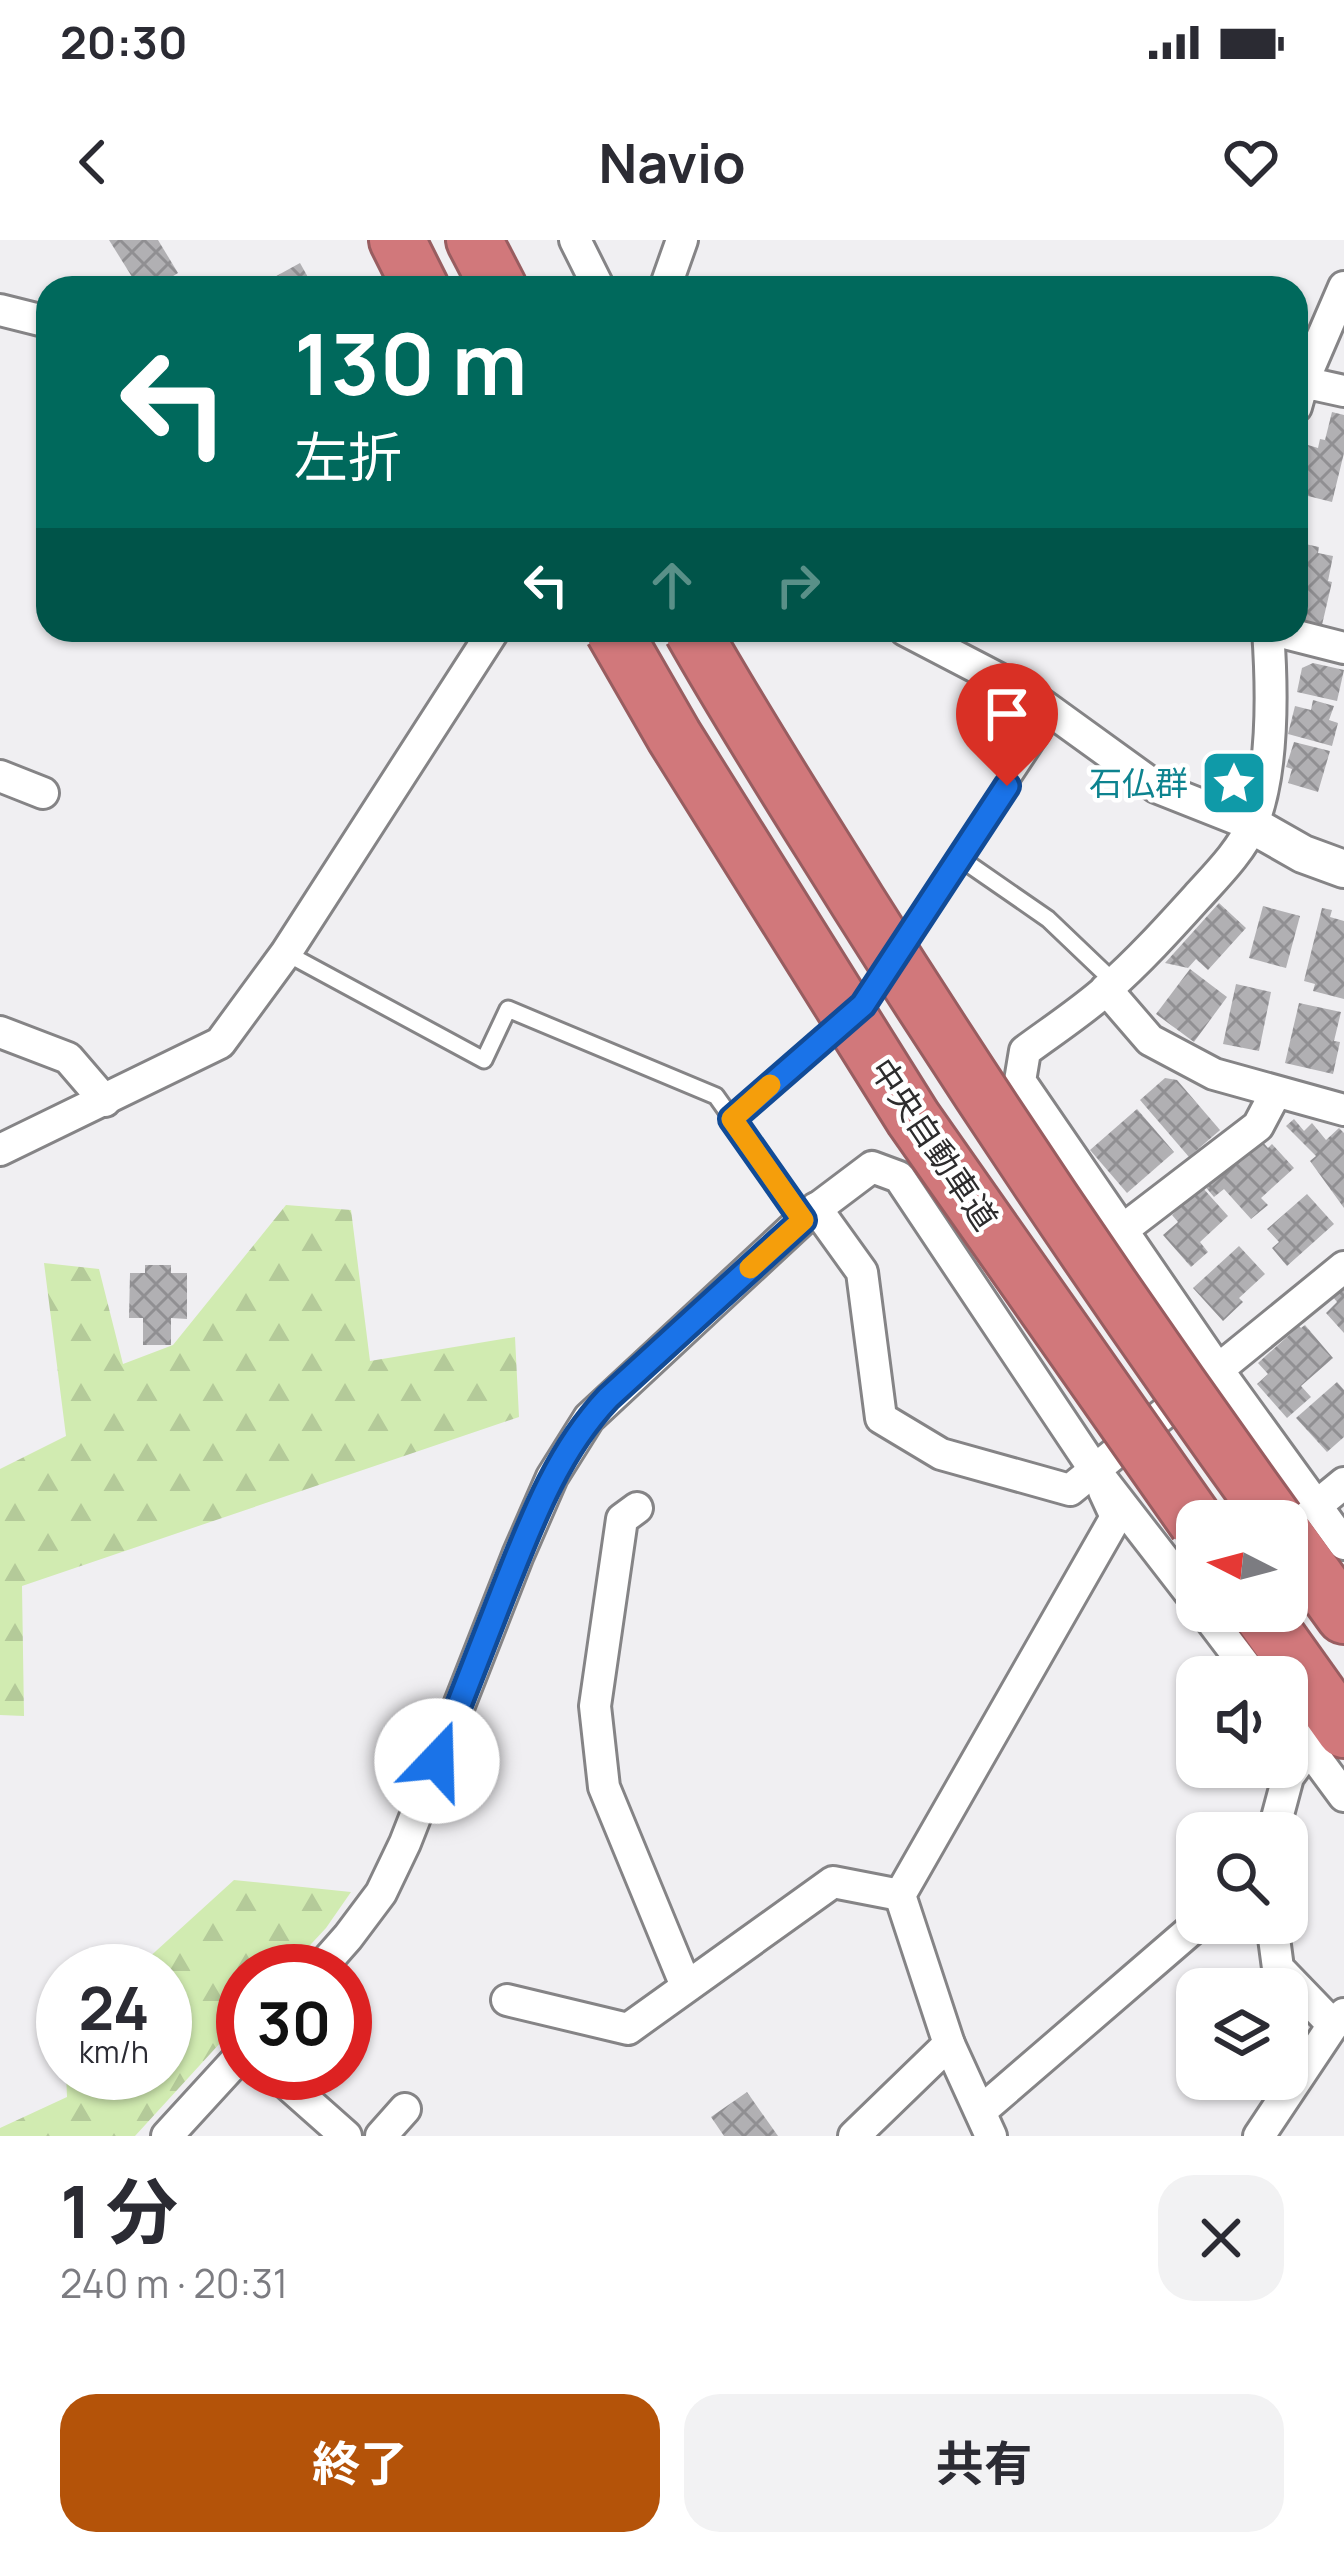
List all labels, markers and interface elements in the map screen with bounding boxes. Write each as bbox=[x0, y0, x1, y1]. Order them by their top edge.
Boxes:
text: 20:30 bbox=[60, 11, 188, 73]
text: Navio bbox=[598, 125, 746, 199]
icon: back bbox=[60, 129, 126, 195]
icon: heart bbox=[1218, 129, 1284, 195]
text: 130 m bbox=[294, 305, 527, 420]
icon: left bbox=[96, 324, 252, 480]
text: 左折 bbox=[294, 419, 402, 493]
icon: left bbox=[513, 552, 579, 618]
icon: ahead bbox=[639, 552, 705, 618]
icon: right bbox=[765, 552, 831, 618]
pin bbox=[956, 663, 1058, 786]
icon: arrive bbox=[974, 681, 1040, 747]
place icon: 石仏群 bbox=[1199, 748, 1269, 818]
place label: 石仏群 bbox=[1089, 760, 1188, 805]
street label: 中央自動車道 bbox=[860, 1049, 1008, 1238]
north arrow bbox=[1176, 1500, 1308, 1632]
map controls bbox=[1176, 1500, 1308, 2100]
button: sound bbox=[1176, 1656, 1308, 1788]
position arrow bbox=[374, 1698, 500, 1824]
button: search bbox=[1176, 1812, 1308, 1944]
speed limit sign: 30 bbox=[216, 1944, 372, 2100]
text: 24 bbox=[78, 1966, 150, 2048]
button: layers bbox=[1176, 1968, 1308, 2100]
text: km/h bbox=[79, 2031, 149, 2072]
text: 1 分 bbox=[60, 2161, 178, 2260]
button: close bbox=[1158, 2175, 1284, 2301]
text: 240 m · 20:31 bbox=[60, 2256, 288, 2310]
button: 終了 bbox=[60, 2394, 660, 2532]
button: 共有 bbox=[684, 2394, 1284, 2532]

